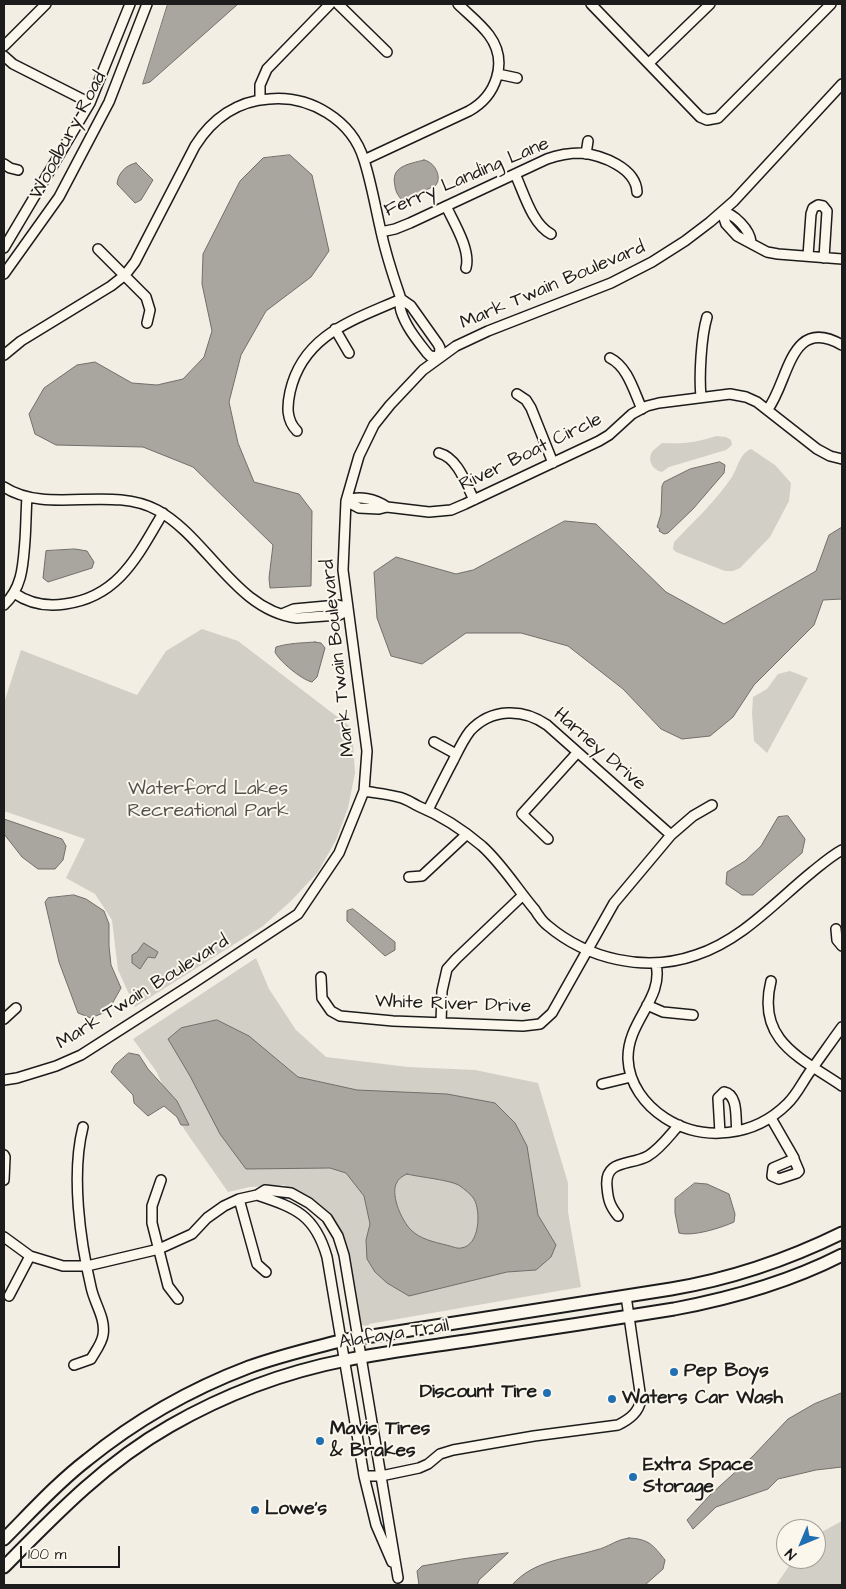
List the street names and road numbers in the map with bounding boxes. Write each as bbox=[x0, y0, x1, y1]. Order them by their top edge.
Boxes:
street label: Woodbury Road bbox=[26, 68, 112, 204]
street label: Ferry Landing Lane bbox=[381, 133, 553, 223]
street label: Mark Twain Boulevard bbox=[457, 237, 649, 335]
street label: River Boat Circle bbox=[456, 409, 606, 497]
street label: Mark Twain Boulevard bbox=[317, 558, 361, 758]
street label: Harney Drive bbox=[548, 704, 650, 796]
street label: Mark Twain Boulevard bbox=[53, 931, 233, 1055]
street label: White River Drive bbox=[375, 991, 531, 1019]
street label: Alafaya Trail bbox=[337, 1315, 451, 1355]

